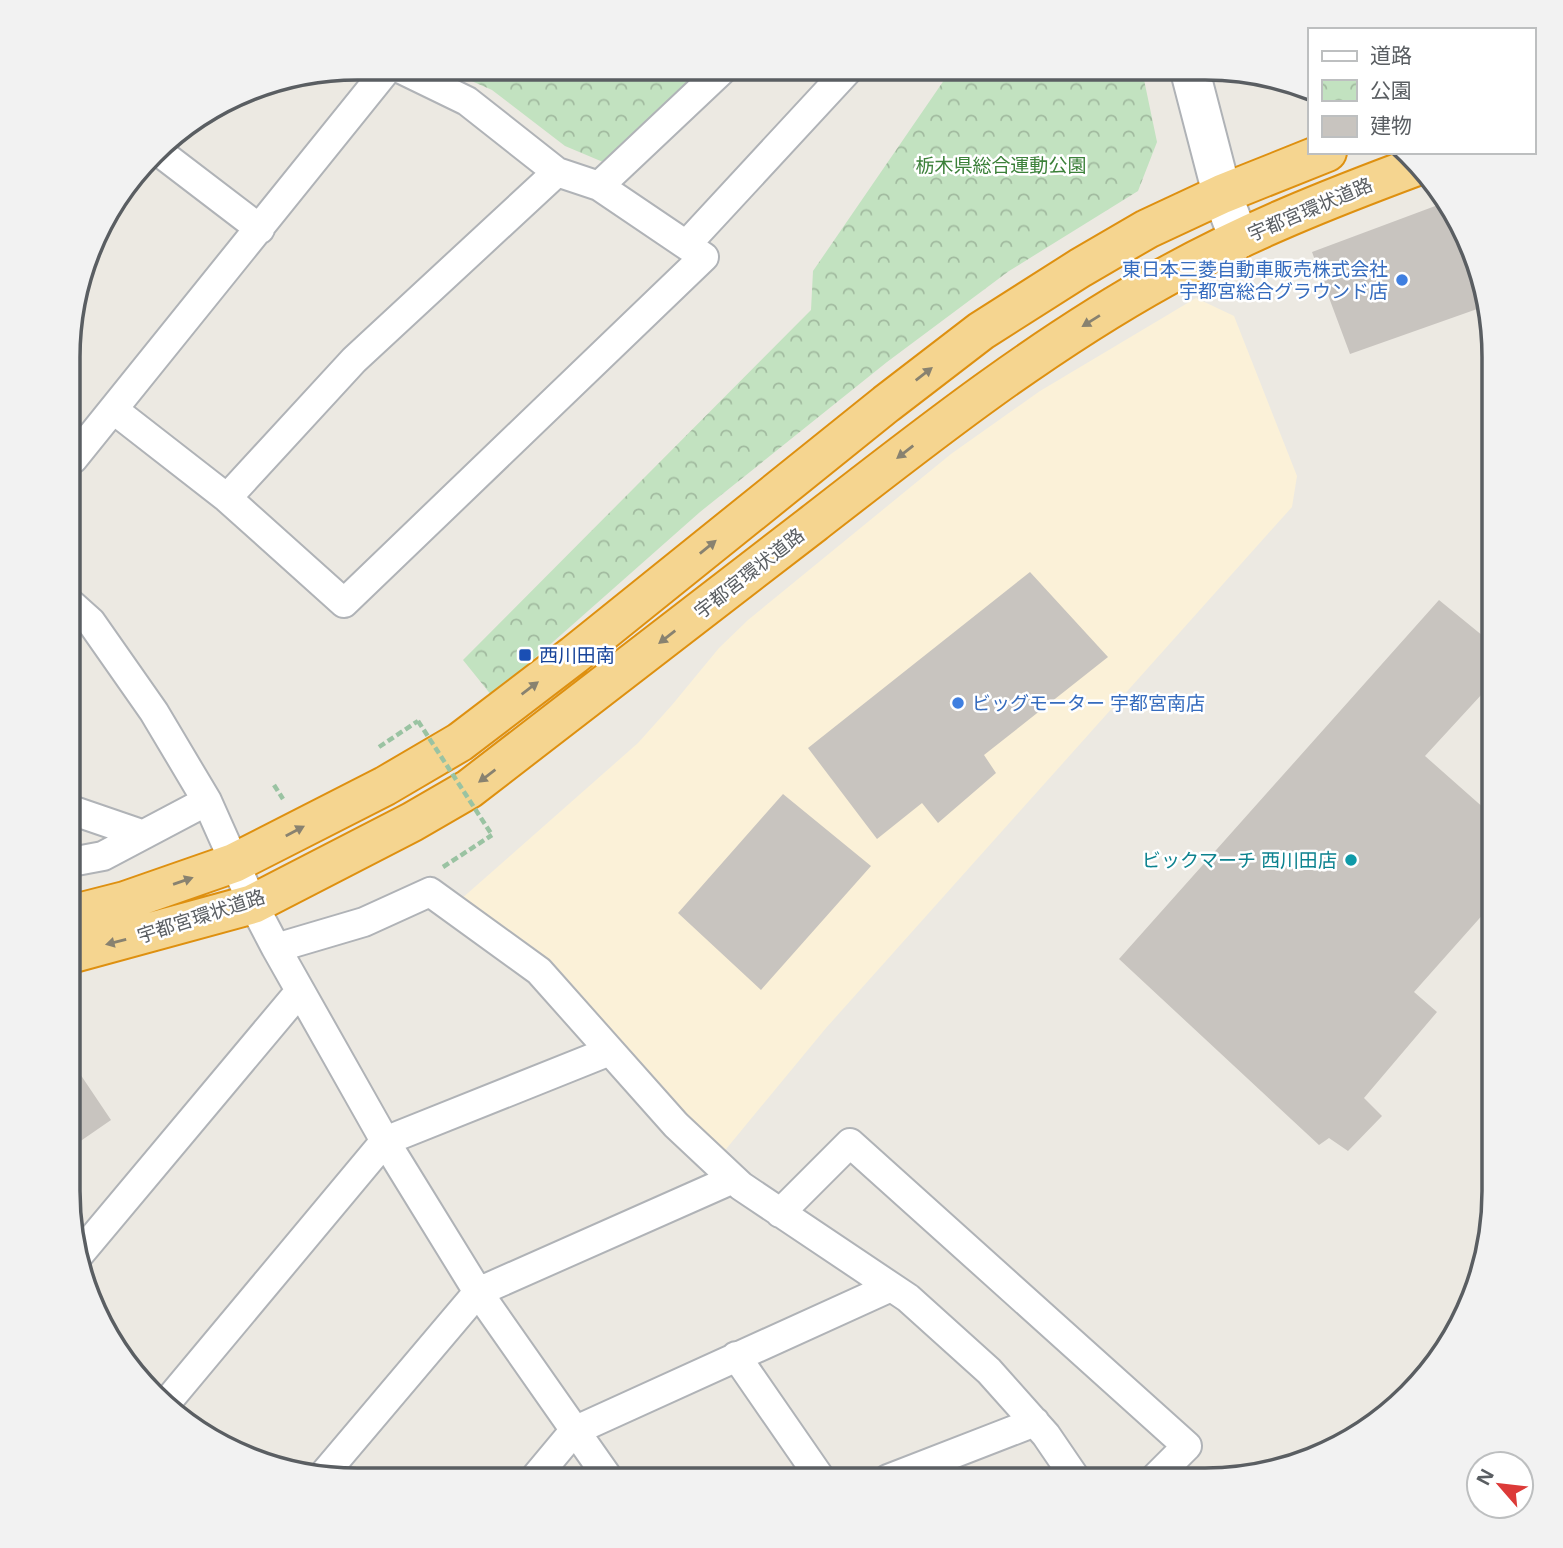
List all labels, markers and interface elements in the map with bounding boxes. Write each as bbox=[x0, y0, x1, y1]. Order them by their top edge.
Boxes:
legend bbox=[1308, 28, 1535, 154]
text: 道路 bbox=[1370, 41, 1412, 69]
text: 公園 bbox=[1370, 76, 1412, 104]
text: 建物 bbox=[1370, 111, 1412, 139]
park label: 栃木県総合運動公園 bbox=[915, 152, 1087, 178]
street label: 宇都宮環状道路 bbox=[1244, 171, 1376, 247]
place label: 東日本三菱自動車販売株式会社 宇都宮総合グラウンド店 bbox=[1122, 256, 1388, 304]
marker: 東日本三菱自動車販売株式会社 宇都宮総合グラウンド店 bbox=[1394, 272, 1410, 288]
one-way arrow bbox=[1081, 315, 1100, 328]
one-way arrow bbox=[915, 367, 933, 382]
one-way arrow bbox=[896, 445, 914, 460]
street label: 宇都宮環状道路 bbox=[689, 522, 809, 624]
one-way arrow bbox=[700, 540, 717, 555]
one-way arrow bbox=[658, 629, 676, 644]
place label: 西川田南 bbox=[539, 642, 615, 668]
marker: 西川田南 bbox=[517, 647, 533, 663]
one-way arrow bbox=[521, 681, 539, 696]
place label: ビッグモーター 宇都宮南店 bbox=[972, 690, 1205, 716]
marker: ビッグモーター 宇都宮南店 bbox=[950, 695, 966, 711]
one-way arrow bbox=[478, 768, 496, 783]
one-way arrow bbox=[285, 826, 305, 838]
place label: ビックマーチ 西川田店 bbox=[1142, 847, 1337, 873]
marker: ビックマーチ 西川田店 bbox=[1343, 852, 1359, 868]
one-way arrow bbox=[172, 875, 193, 886]
street label: 宇都宮環状道路 bbox=[134, 883, 268, 949]
one-way arrow bbox=[105, 937, 127, 948]
north arrow bbox=[1465, 1450, 1535, 1520]
text: N bbox=[1470, 1464, 1500, 1490]

